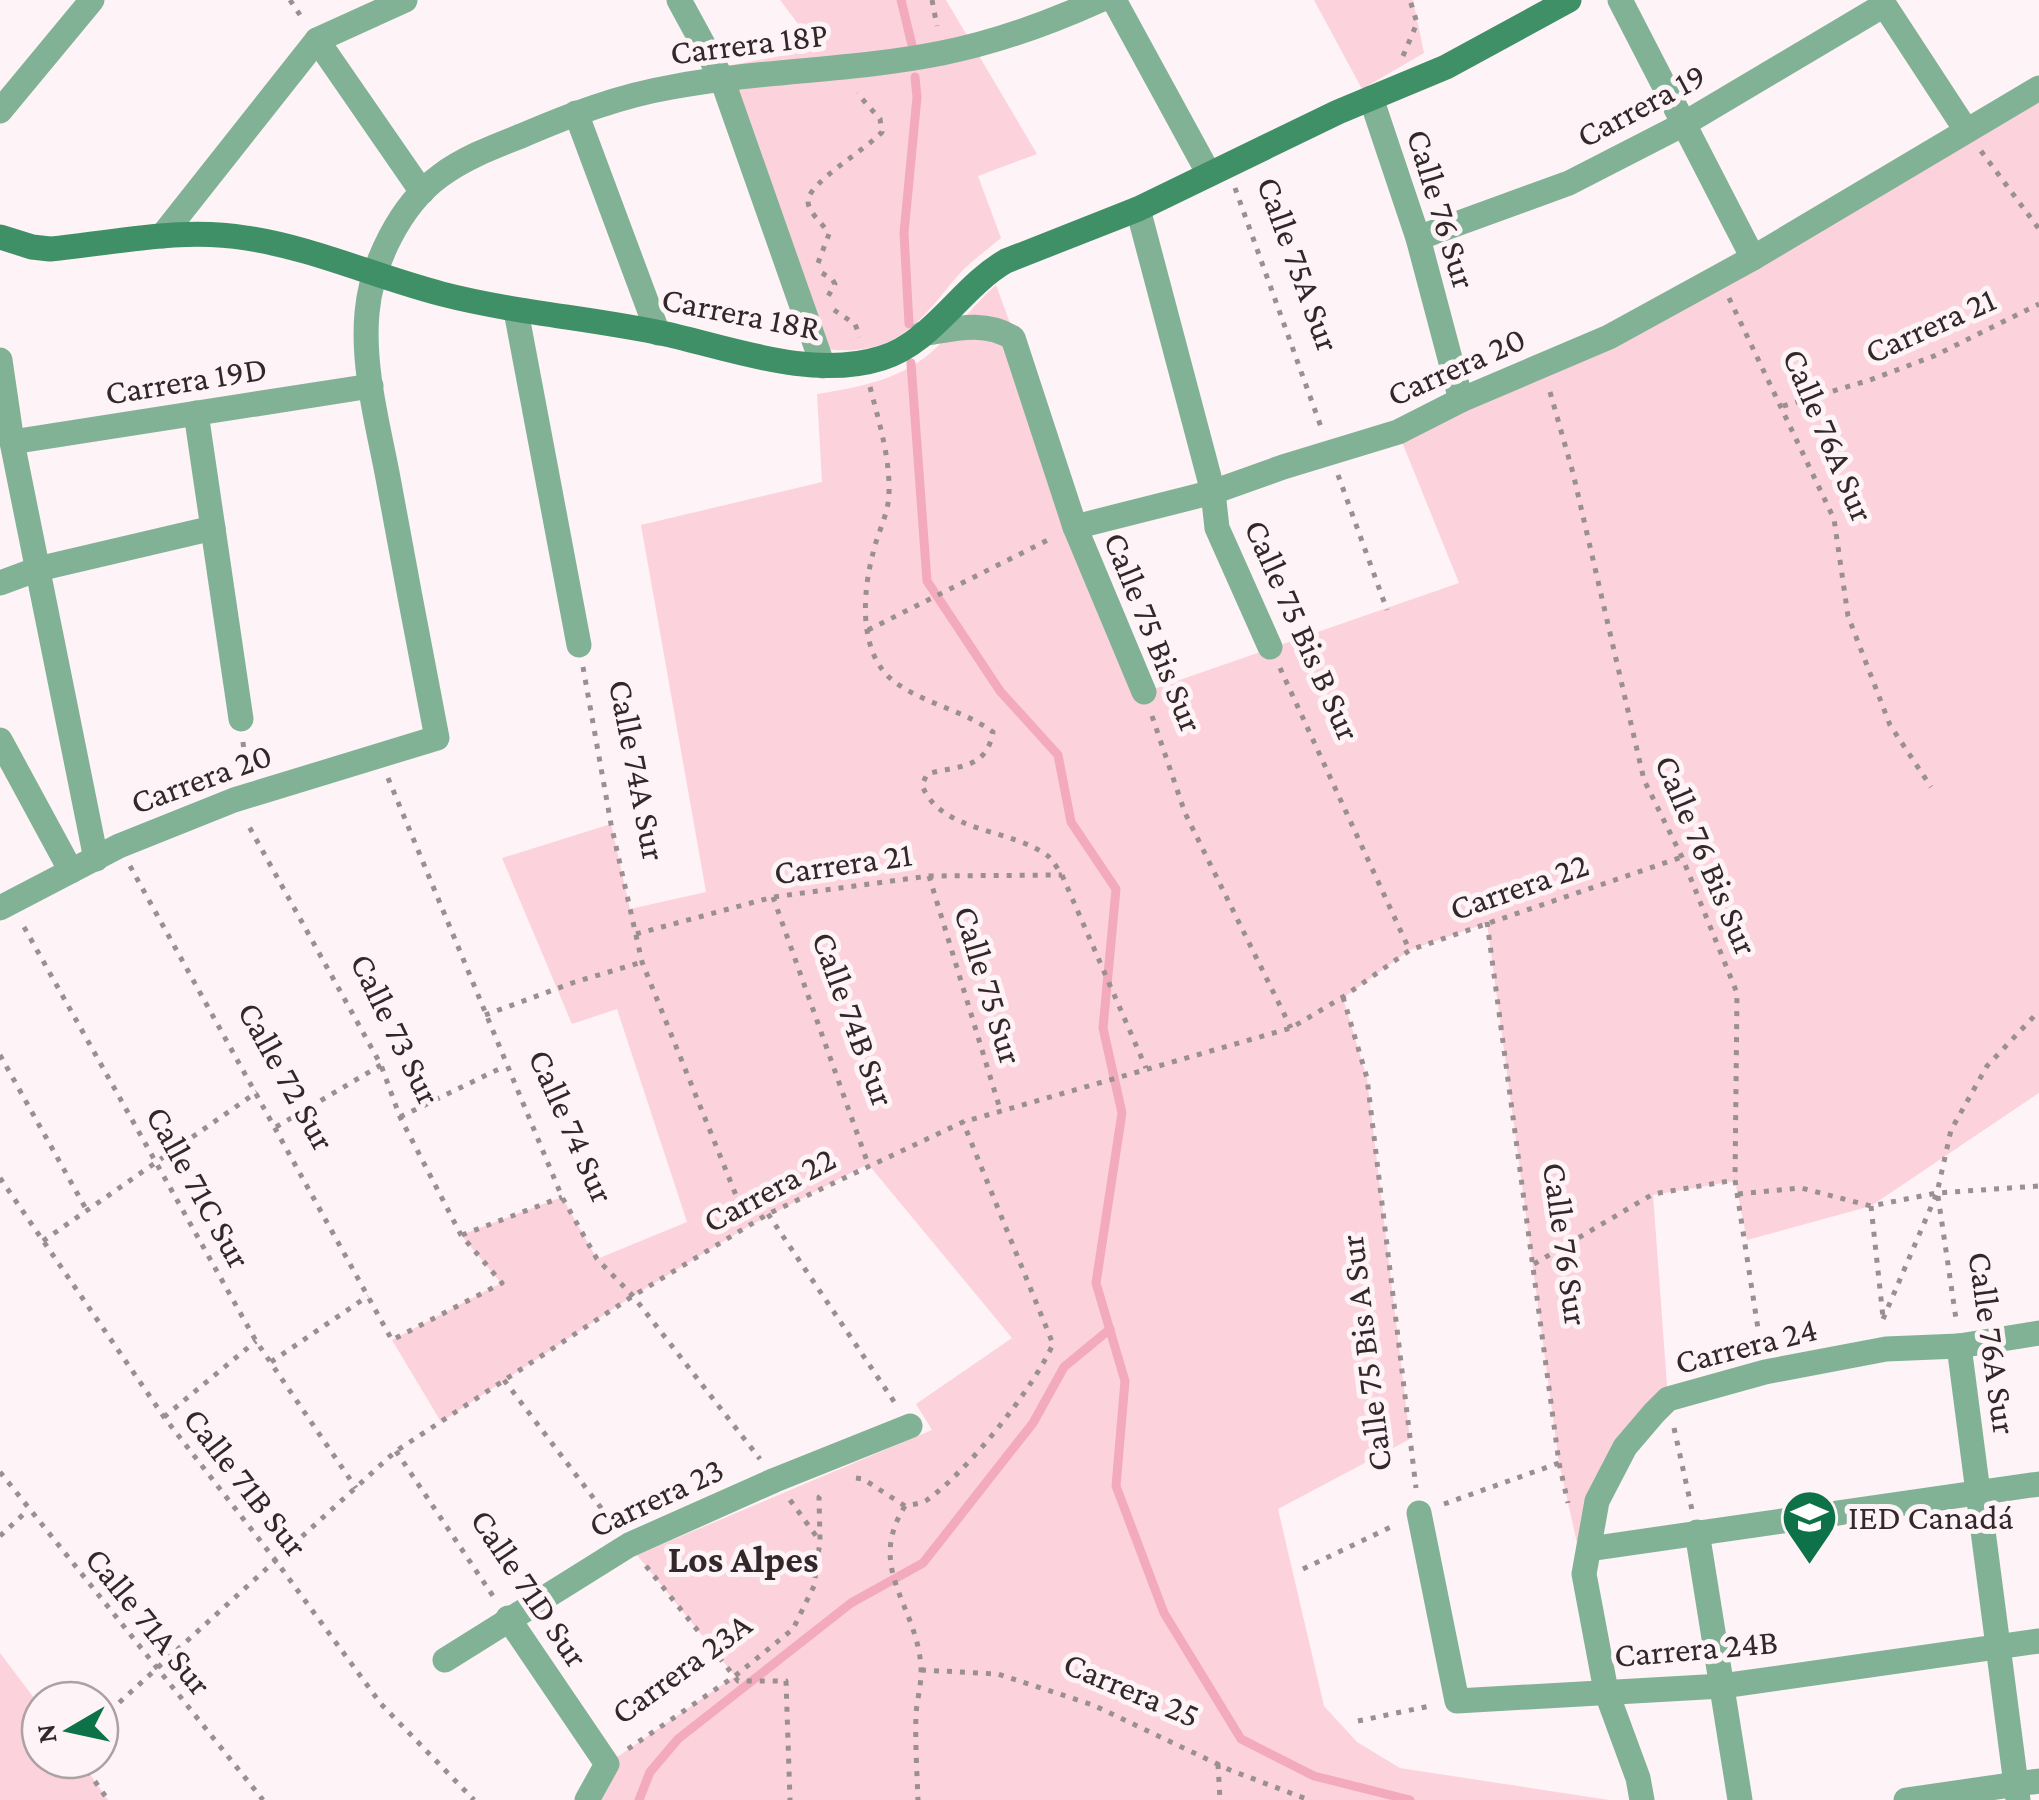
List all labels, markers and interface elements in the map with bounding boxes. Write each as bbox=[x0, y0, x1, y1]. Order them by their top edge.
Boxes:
street label: Carrera 18P bbox=[668, 14, 830, 73]
street label: Carrera 19 bbox=[1570, 55, 1712, 156]
street label: Calle 76 Sur bbox=[1399, 125, 1484, 294]
street label: Calle 75A Sur bbox=[1249, 172, 1348, 357]
street label: Carrera 18R bbox=[658, 279, 824, 348]
street label: Carrera 21 bbox=[1859, 279, 2002, 372]
street label: Carrera 20 bbox=[1381, 319, 1531, 414]
street label: Calle 76A Sur bbox=[1775, 343, 1882, 528]
street label: Carrera 19D bbox=[102, 348, 270, 413]
street label: Calle 75 Bis B Sur bbox=[1236, 514, 1369, 747]
street label: Calle 75 Bis Sur bbox=[1096, 527, 1211, 738]
street label: Calle 74A Sur bbox=[601, 676, 674, 864]
street label: Carrera 20 bbox=[125, 735, 277, 822]
street label: Calle 76 Bis Sur bbox=[1647, 749, 1766, 961]
street label: Carrera 21 bbox=[772, 835, 915, 892]
street label: Carrera 22 bbox=[1445, 845, 1594, 928]
street label: Calle 75 Sur bbox=[946, 901, 1031, 1069]
street label: Calle 74B Sur bbox=[804, 927, 903, 1112]
street label: Calle 73 Sur bbox=[342, 947, 449, 1111]
street label: Calle 72 Sur bbox=[230, 995, 343, 1157]
street label: Calle 74 Sur bbox=[520, 1043, 623, 1209]
street label: Calle 71C Sur bbox=[138, 1099, 259, 1275]
street label: Carrera 22 bbox=[697, 1138, 842, 1240]
street label: Calle 76 Sur bbox=[1535, 1160, 1596, 1328]
street label: Calle 75 Bis A Sur bbox=[1332, 1232, 1399, 1474]
street label: Calle 76A Sur bbox=[1960, 1249, 2025, 1437]
street label: Carrera 24 bbox=[1671, 1309, 1821, 1382]
street label: Calle 71B Sur bbox=[175, 1400, 316, 1564]
street label: Carrera 23 bbox=[583, 1449, 730, 1546]
school or university icon: IED Canadá bbox=[1779, 1487, 1839, 1566]
place label: IED Canadá bbox=[1848, 1498, 2014, 1537]
street label: Calle 71D Sur bbox=[463, 1502, 597, 1675]
district label: Los Alpes bbox=[668, 1538, 818, 1580]
street label: Calle 71A Sur bbox=[77, 1540, 220, 1703]
street label: Carrera 23A bbox=[604, 1605, 759, 1732]
street label: Carrera 24B bbox=[1612, 1622, 1780, 1675]
street label: Carrera 25 bbox=[1058, 1643, 1206, 1736]
north arrow bbox=[20, 1680, 120, 1780]
text: N bbox=[29, 1722, 63, 1746]

